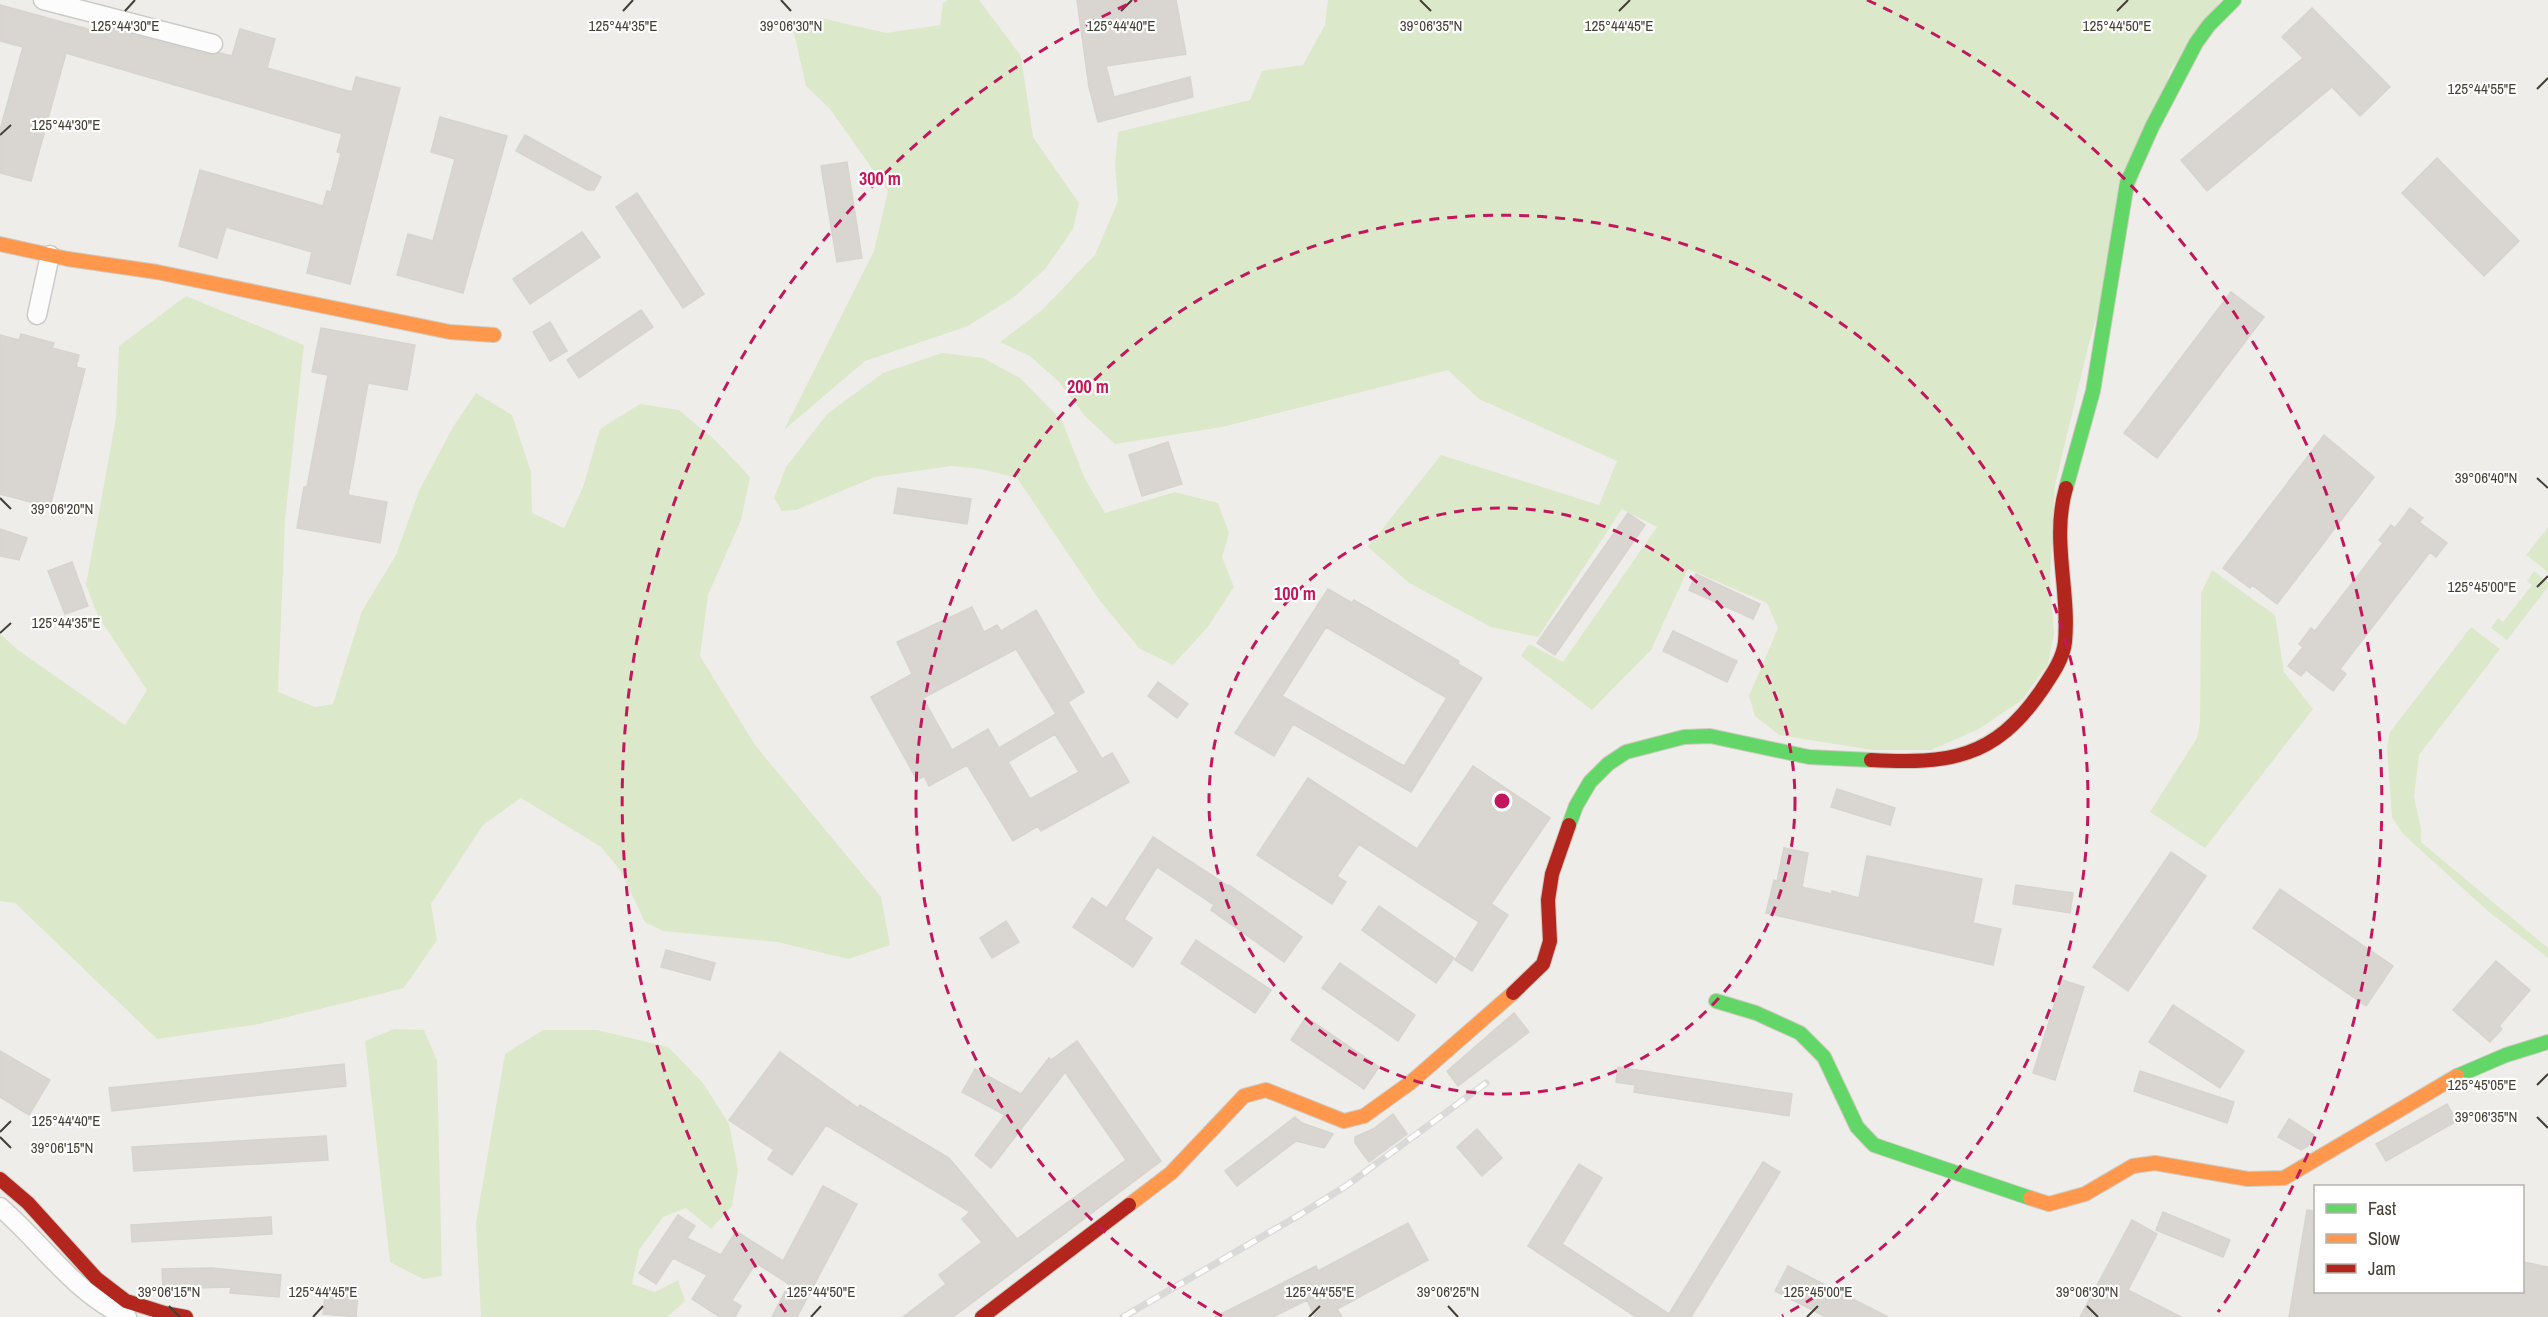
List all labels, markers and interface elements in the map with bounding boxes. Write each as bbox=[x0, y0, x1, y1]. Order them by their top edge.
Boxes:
text: 125°44'30"E bbox=[91, 15, 159, 36]
text: 125°44'35"E bbox=[589, 15, 657, 36]
text: 39°06'30"N bbox=[760, 15, 822, 36]
text: 125°44'40"E bbox=[1087, 15, 1155, 36]
text: 39°06'35"N bbox=[1400, 15, 1462, 36]
text: 125°44'45"E bbox=[1585, 15, 1653, 36]
text: 125°44'50"E bbox=[2083, 15, 2151, 36]
text: 125°44'55"E bbox=[2448, 78, 2516, 99]
text: 125°44'30"E bbox=[32, 114, 100, 135]
text: 300 m bbox=[859, 166, 901, 191]
text: 200 m bbox=[1067, 374, 1109, 399]
text: 39°06'40"N bbox=[2455, 467, 2517, 488]
text: 39°06'20"N bbox=[31, 498, 93, 519]
text: 125°45'00"E bbox=[2448, 576, 2516, 597]
text: 100 m bbox=[1274, 581, 1316, 606]
text: 125°44'35"E bbox=[32, 612, 100, 633]
centre of rings bbox=[1492, 791, 1512, 811]
text: 125°45'05"E bbox=[2448, 1074, 2516, 1095]
text: 39°06'35"N bbox=[2455, 1106, 2517, 1127]
text: 125°44'40"E bbox=[32, 1110, 100, 1131]
text: 39°06'15"N bbox=[31, 1137, 93, 1158]
legend bbox=[2314, 1185, 2524, 1293]
text: Fast bbox=[2368, 1196, 2396, 1221]
text: Slow bbox=[2368, 1226, 2400, 1251]
text: Jam bbox=[2368, 1256, 2396, 1281]
text: 39°06'15"N bbox=[138, 1281, 200, 1302]
text: 125°44'45"E bbox=[289, 1281, 357, 1302]
text: 125°44'50"E bbox=[787, 1281, 855, 1302]
text: 125°44'55"E bbox=[1286, 1281, 1354, 1302]
text: 39°06'25"N bbox=[1417, 1281, 1479, 1302]
text: 125°45'00"E bbox=[1784, 1281, 1852, 1302]
text: 39°06'30"N bbox=[2056, 1281, 2118, 1302]

